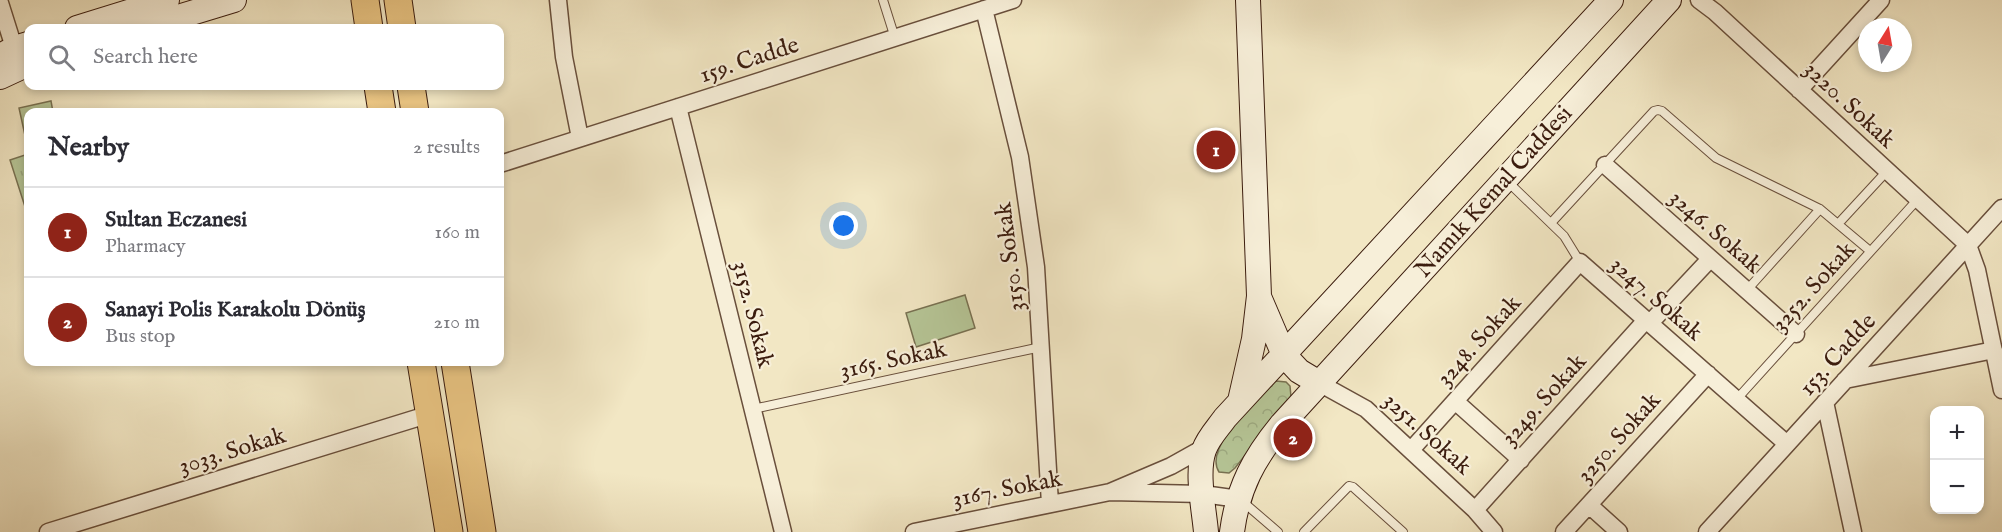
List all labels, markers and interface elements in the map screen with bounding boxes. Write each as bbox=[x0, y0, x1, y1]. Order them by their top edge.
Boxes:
north arrow bbox=[1858, 18, 1912, 72]
search box bbox=[24, 24, 504, 90]
street label: 159. Cadde bbox=[696, 30, 803, 91]
icon: search bbox=[45, 41, 78, 74]
text: Search here bbox=[93, 43, 198, 71]
street label: 3220. Sokak bbox=[1796, 55, 1902, 156]
street label: Namık Kemal Caddesi bbox=[1408, 99, 1580, 285]
pin: 1 bbox=[1196, 128, 1236, 172]
text: Nearby bbox=[48, 131, 129, 164]
text: 2 results bbox=[413, 135, 480, 160]
street label: 3246. Sokak bbox=[1662, 183, 1768, 281]
street label: 3150. Sokak bbox=[988, 200, 1033, 313]
text: Sultan Eczanesi bbox=[105, 206, 247, 234]
your location bbox=[829, 211, 858, 240]
text: 1 bbox=[64, 220, 71, 245]
text: 160 m bbox=[434, 220, 480, 245]
text: Pharmacy bbox=[105, 234, 186, 259]
street label: 3252. Sokak bbox=[1765, 235, 1863, 339]
street label: 3247. Sokak bbox=[1603, 250, 1709, 348]
street label: 3152. Sokak bbox=[724, 258, 781, 371]
street label: 3248. Sokak bbox=[1430, 289, 1529, 393]
text: Sanayi Polis Karakolu Dönüş bbox=[105, 296, 365, 324]
street label: 153. Cadde bbox=[1793, 307, 1883, 403]
text: 2 bbox=[63, 310, 72, 335]
text: 210 m bbox=[434, 310, 480, 335]
text: Bus stop bbox=[105, 324, 175, 349]
street label: 3165. Sokak bbox=[837, 334, 950, 387]
street label: 3249. Sokak bbox=[1494, 347, 1594, 453]
street label: 3251. Sokak bbox=[1376, 386, 1478, 482]
street label: 3250. Sokak bbox=[1570, 386, 1668, 490]
map controls bbox=[1930, 406, 1984, 514]
button: + bbox=[1930, 406, 1984, 460]
pin: 2 bbox=[1274, 416, 1312, 460]
street label: 3033. Sokak bbox=[175, 420, 290, 482]
button: − bbox=[1930, 460, 1984, 514]
street label: 3167. Sokak bbox=[950, 464, 1065, 515]

